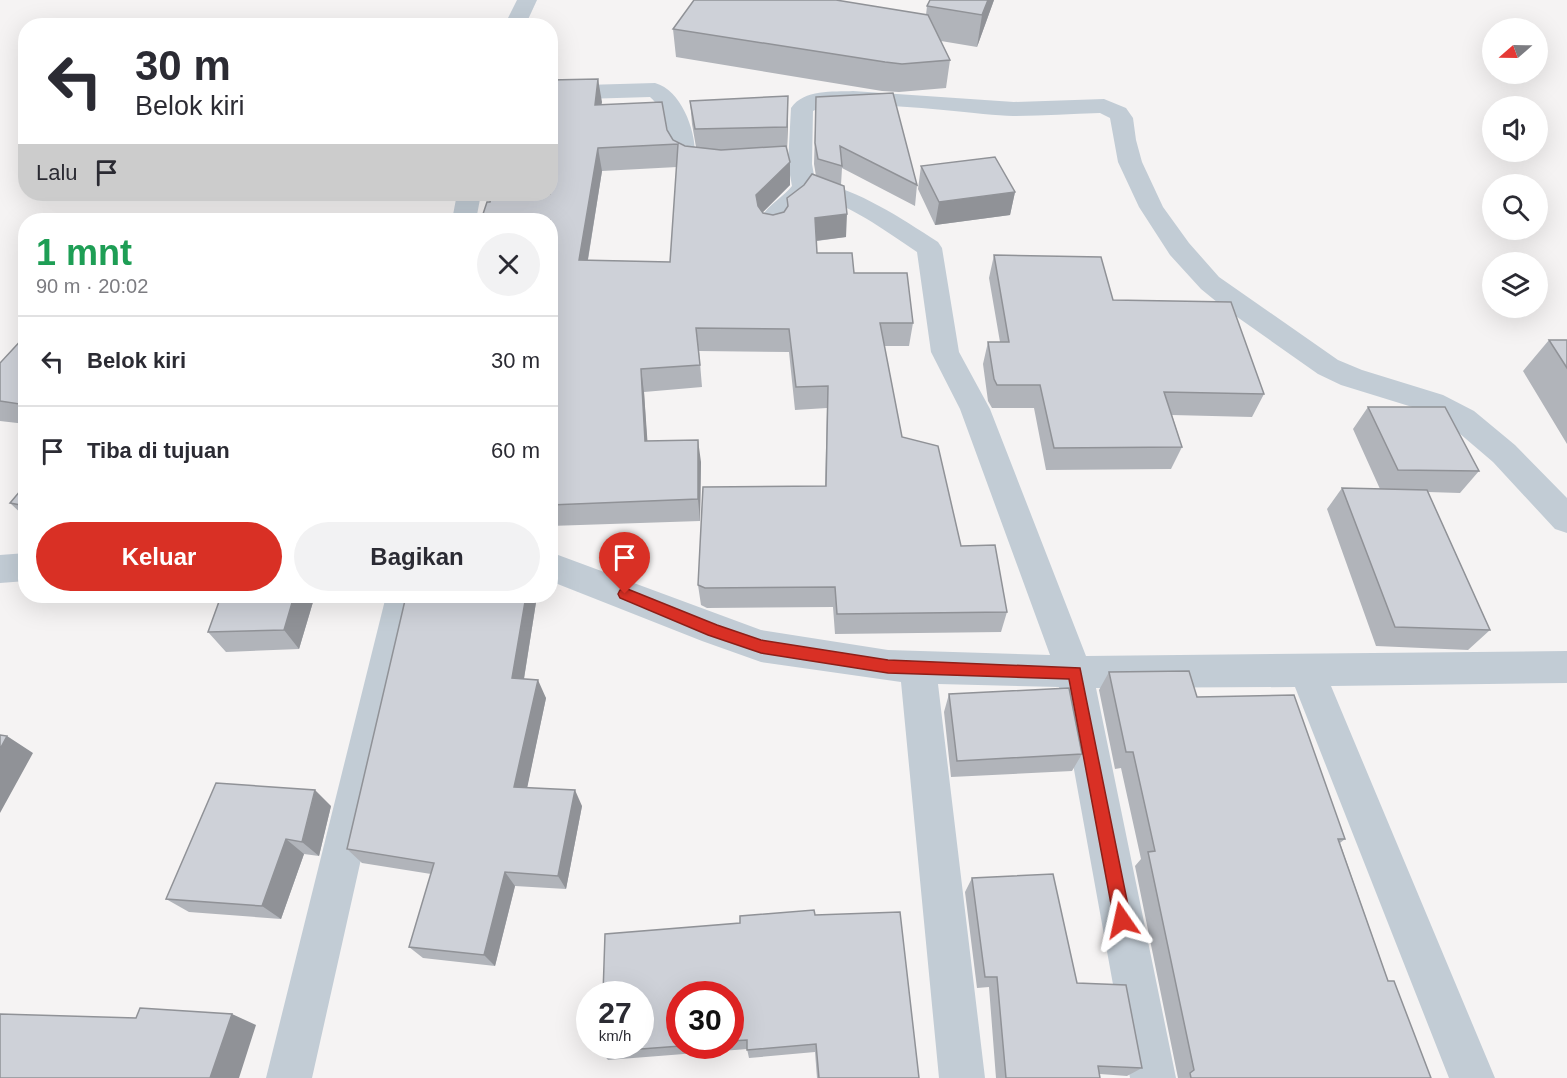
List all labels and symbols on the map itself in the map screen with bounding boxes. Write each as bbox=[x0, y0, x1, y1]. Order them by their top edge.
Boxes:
north arrow bbox=[1482, 18, 1548, 84]
pin bbox=[599, 532, 650, 594]
position arrow bbox=[1090, 888, 1154, 952]
speed limit sign: 30 bbox=[666, 981, 744, 1059]

